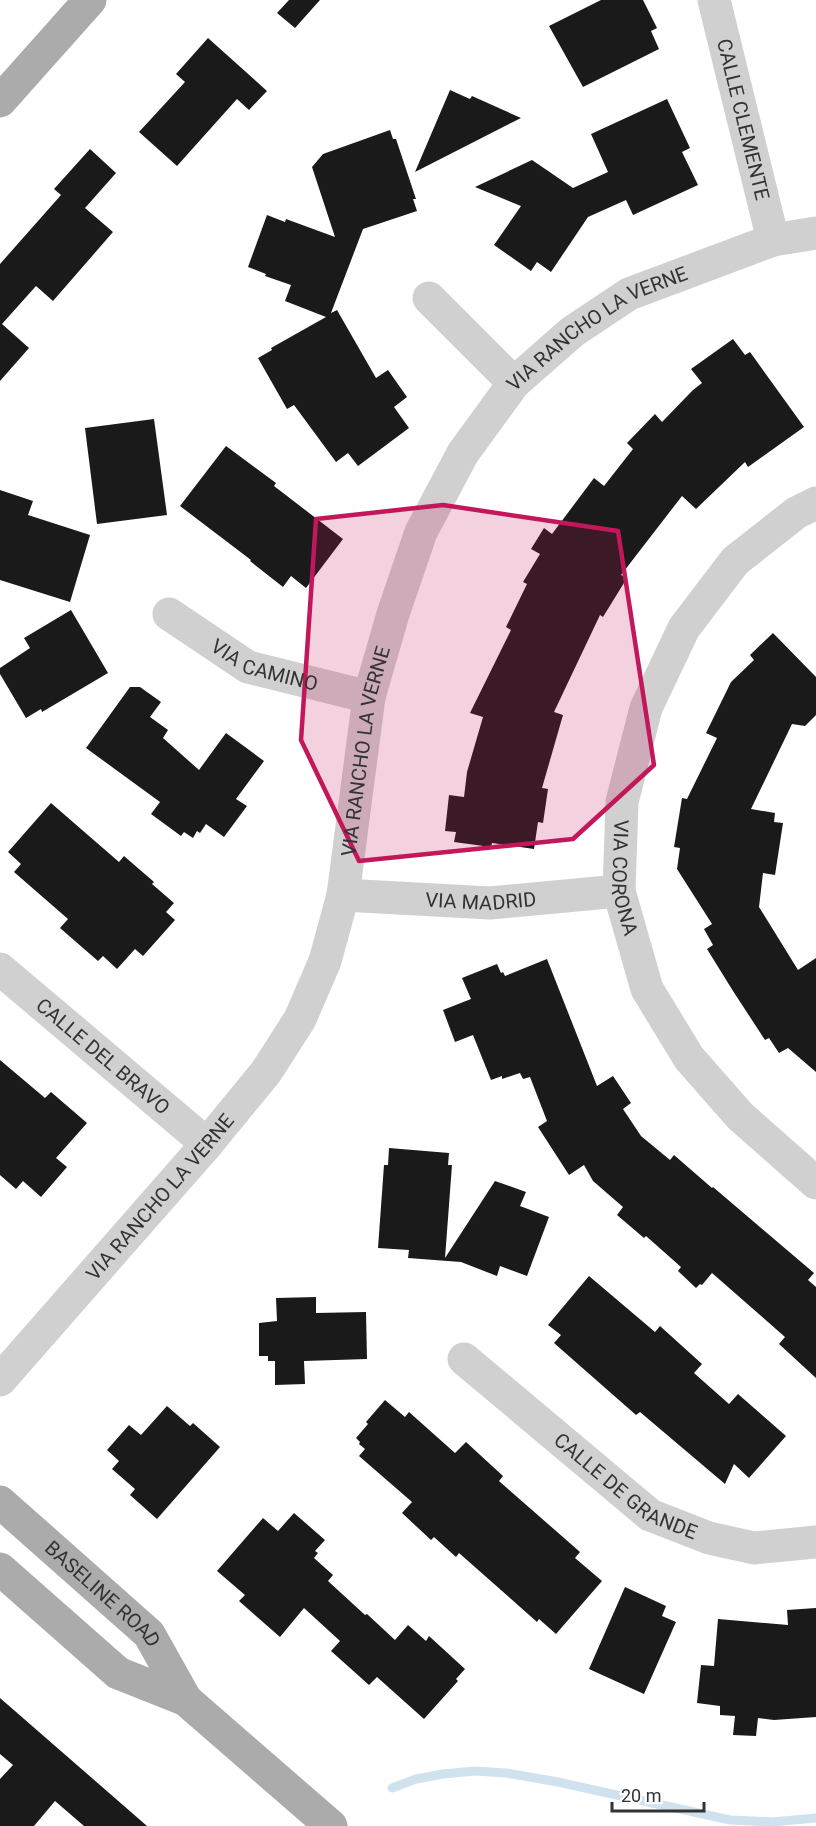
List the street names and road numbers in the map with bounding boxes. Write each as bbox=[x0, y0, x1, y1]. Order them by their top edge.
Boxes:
street label: CALLE CLEMENTE bbox=[712, 36, 775, 203]
street label: VIA RANCHO LA VERNE bbox=[502, 261, 691, 396]
street label: VIA CAMINO bbox=[207, 634, 320, 696]
street label: VIA RANCHO LA VERNE bbox=[336, 643, 395, 858]
street label: VIA CORONA bbox=[607, 819, 643, 938]
street label: VIA MADRID bbox=[425, 887, 537, 915]
street label: CALLE DEL BRAVO bbox=[31, 993, 175, 1119]
street label: VIA RANCHO LA VERNE bbox=[81, 1109, 239, 1285]
street label: CALLE DE GRANDE bbox=[549, 1428, 701, 1544]
street label: BASELINE ROAD bbox=[40, 1536, 166, 1651]

